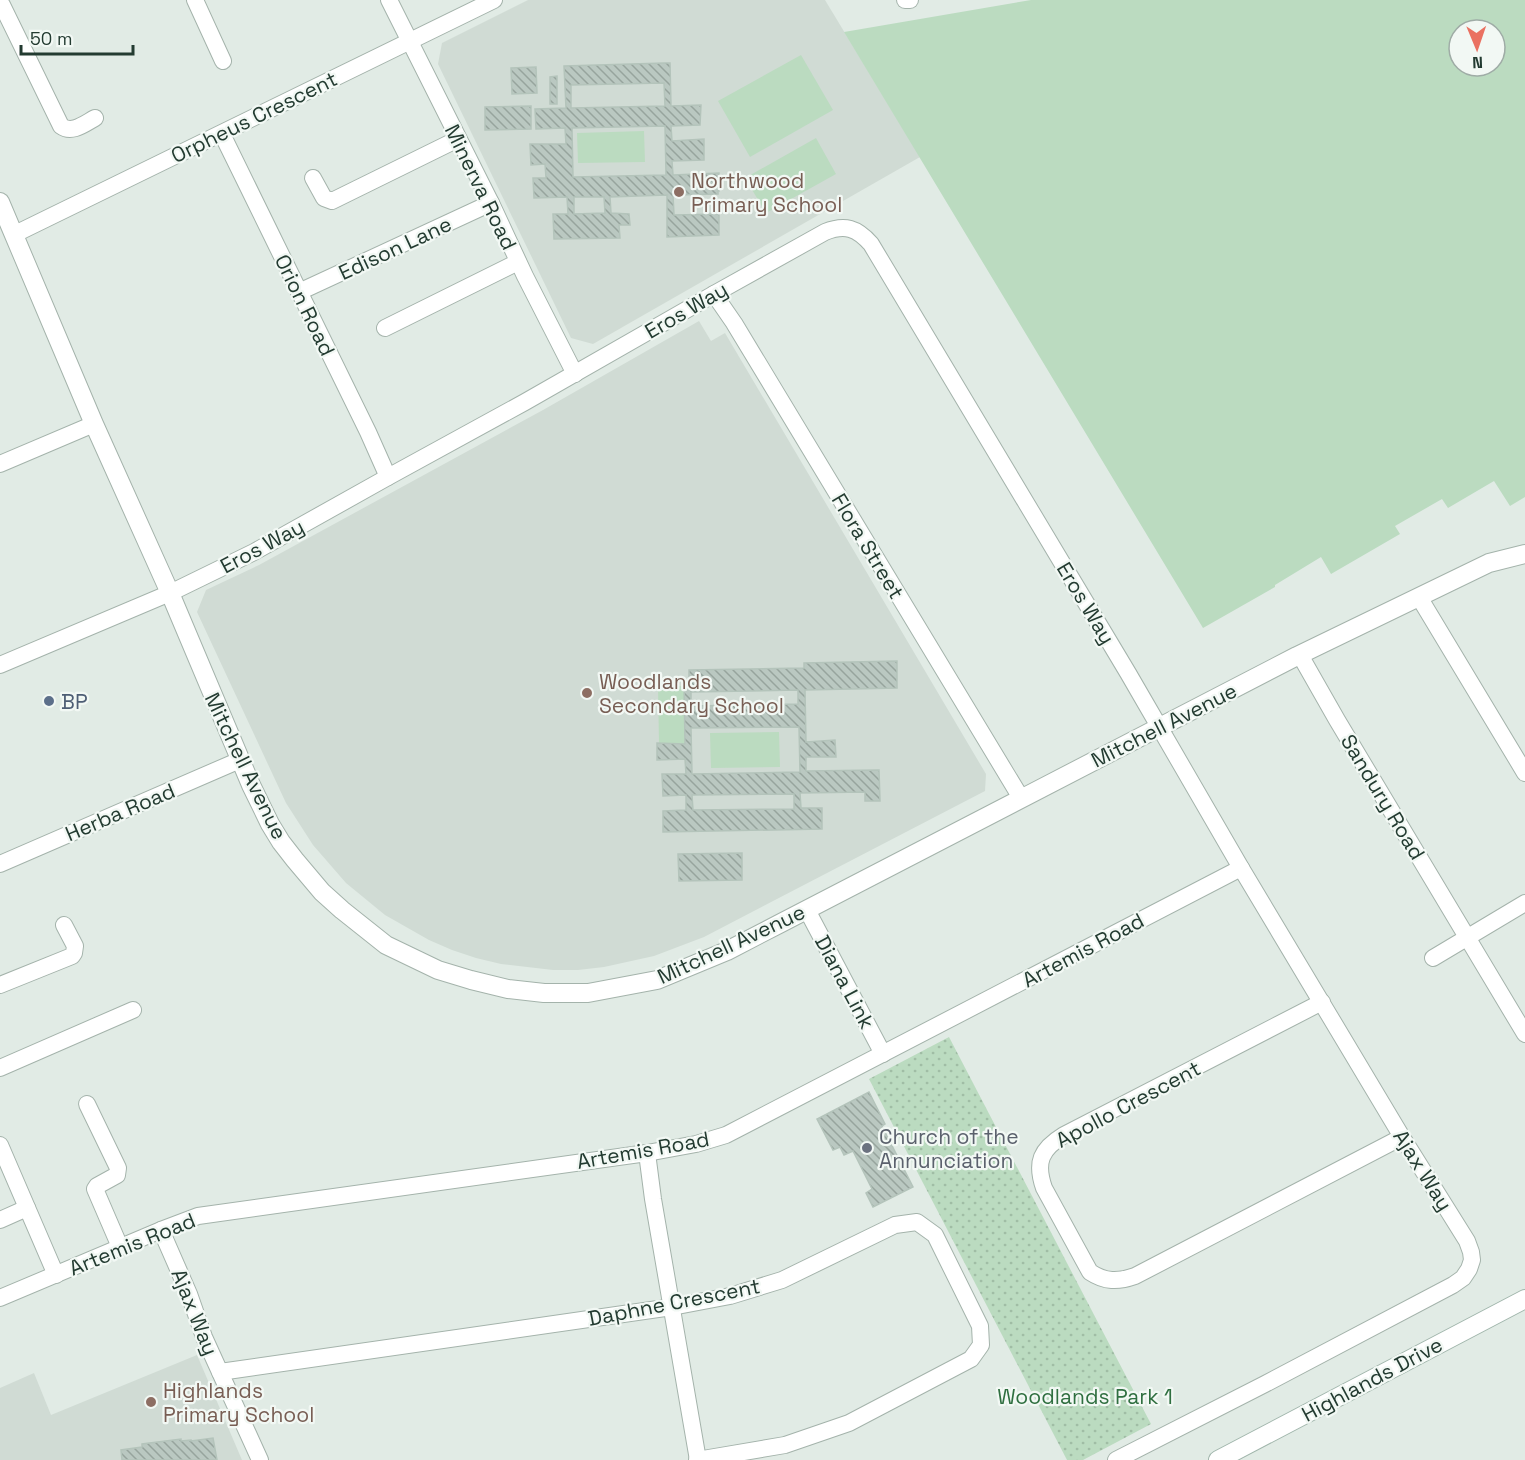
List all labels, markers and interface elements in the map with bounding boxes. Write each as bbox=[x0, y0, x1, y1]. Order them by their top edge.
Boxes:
scale bar bbox=[21, 18, 134, 56]
north arrow bbox=[1447, 18, 1507, 78]
text: 50 m bbox=[30, 27, 72, 50]
text: N bbox=[1472, 52, 1483, 73]
street label: Orpheus Crescent bbox=[166, 65, 342, 169]
street label: Minerva Road bbox=[439, 120, 523, 254]
place label: Northwood Primary School bbox=[691, 167, 842, 218]
marker: Northwood Primary School bbox=[672, 185, 686, 199]
street label: Edison Lane bbox=[334, 210, 456, 286]
street label: Orion Road bbox=[269, 250, 341, 360]
street label: Eros Way bbox=[640, 275, 732, 345]
street label: Flora Street bbox=[826, 488, 910, 604]
street label: Eros Way bbox=[215, 513, 309, 579]
street label: Eros Way bbox=[1051, 557, 1121, 649]
place label: Woodlands Secondary School bbox=[599, 668, 784, 719]
street label: Mitchell Avenue bbox=[1087, 677, 1241, 773]
marker: Woodlands Secondary School bbox=[580, 686, 594, 700]
place label: BP bbox=[61, 688, 88, 715]
street label: Mitchell Avenue bbox=[199, 688, 293, 844]
marker: BP bbox=[42, 694, 56, 708]
street label: Sandury Road bbox=[1335, 729, 1431, 865]
street label: Herba Road bbox=[61, 777, 179, 847]
street label: Mitchell Avenue bbox=[653, 898, 809, 990]
street label: Artemis Road bbox=[1017, 907, 1149, 993]
street label: Diana Link bbox=[809, 931, 881, 1033]
street label: Apollo Crescent bbox=[1051, 1054, 1205, 1154]
place label: Church of the Annunciation bbox=[879, 1123, 1019, 1174]
street label: Ajax Way bbox=[1387, 1124, 1459, 1216]
street label: Artemis Road bbox=[575, 1125, 711, 1175]
marker: Church of the Annunciation bbox=[860, 1141, 874, 1155]
street label: Artemis Road bbox=[65, 1206, 199, 1282]
street label: Ajax Way bbox=[165, 1265, 225, 1359]
street label: Daphne Crescent bbox=[586, 1272, 762, 1332]
street label: Highlands Drive bbox=[1297, 1331, 1447, 1427]
place label: Highlands Primary School bbox=[163, 1377, 314, 1428]
park label: Woodlands Park 1 bbox=[997, 1383, 1173, 1410]
marker: Highlands Primary School bbox=[144, 1395, 158, 1409]

